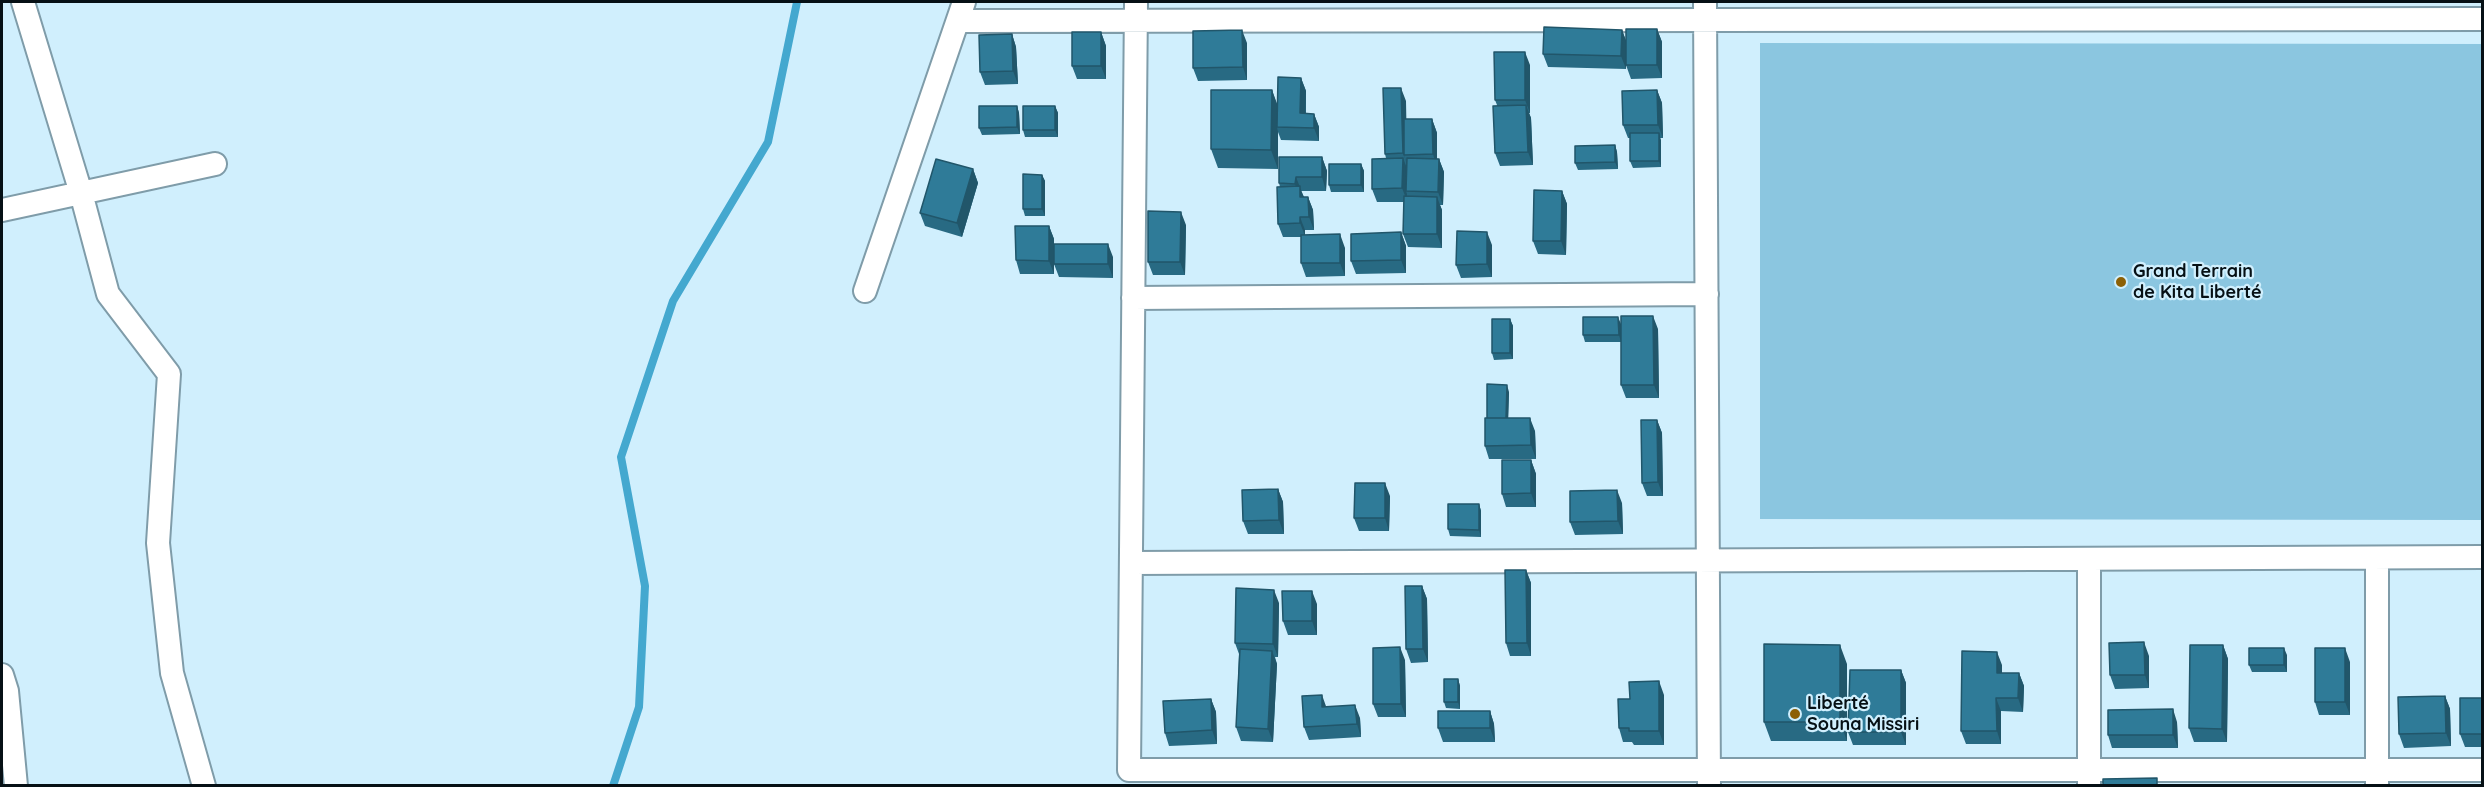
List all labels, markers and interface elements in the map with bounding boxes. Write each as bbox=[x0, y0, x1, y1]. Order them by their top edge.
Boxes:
place label: Grand Terrain de Kita Liberté bbox=[2133, 261, 2262, 304]
marker: Grand Terrain de Kita Liberté bbox=[2114, 275, 2128, 289]
place label: Liberté Souna Missiri bbox=[1807, 693, 1919, 736]
marker: Liberté Souna Missiri bbox=[1788, 707, 1802, 721]

